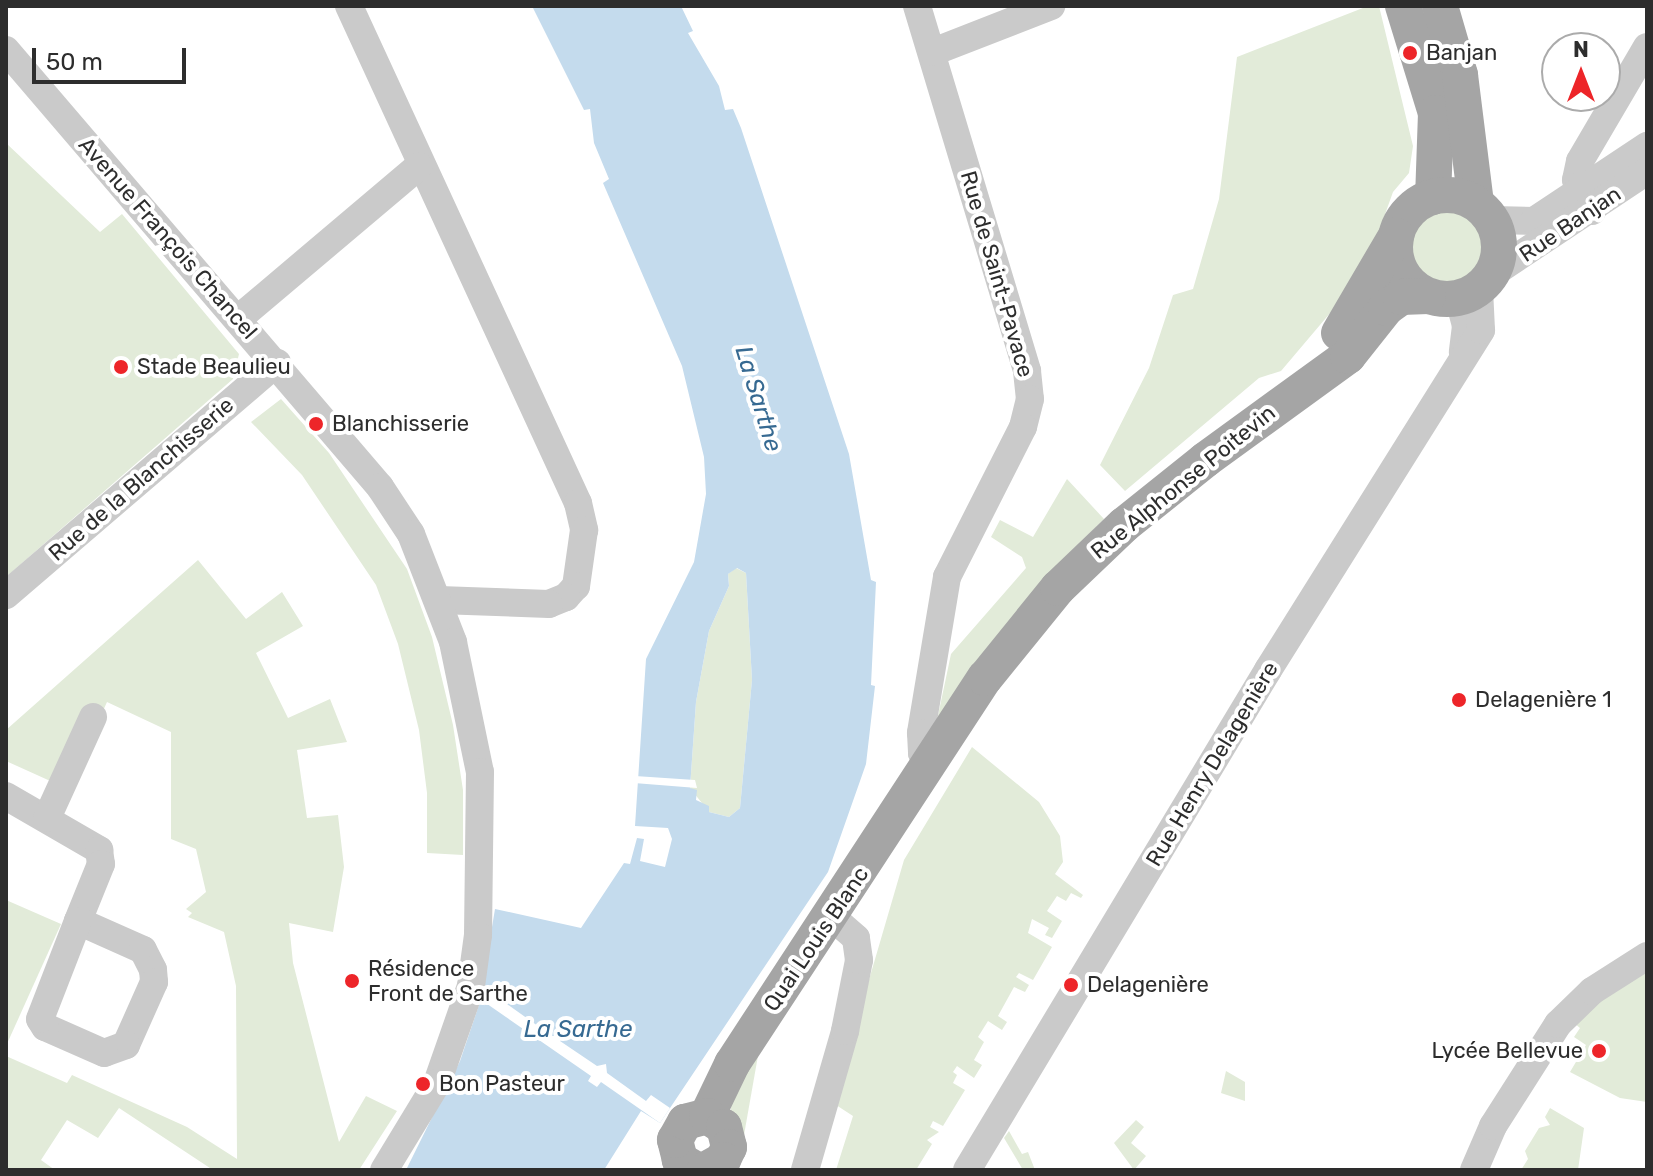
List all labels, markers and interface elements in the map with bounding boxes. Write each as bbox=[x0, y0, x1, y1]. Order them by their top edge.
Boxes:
scale bar bbox=[36, 32, 190, 82]
north arrow bbox=[1541, 32, 1621, 112]
text: N bbox=[1573, 36, 1589, 63]
place label: Banjan bbox=[1426, 40, 1497, 66]
marker: Banjan bbox=[1401, 44, 1419, 62]
text: 50 m bbox=[46, 48, 103, 76]
street label: Avenue François Chancel bbox=[73, 132, 263, 344]
street label: Rue de Saint-Pavace bbox=[955, 168, 1039, 380]
street label: Rue Banjan bbox=[1514, 180, 1626, 268]
water label: La Sarthe bbox=[728, 343, 788, 455]
place label: Stade Beaulieu bbox=[137, 354, 291, 380]
marker: Stade Beaulieu bbox=[112, 358, 130, 376]
street label: Rue de la Blanchisserie bbox=[43, 392, 239, 566]
street label: Rue Alphonse Poitevin bbox=[1085, 399, 1281, 565]
place label: Blanchisserie bbox=[332, 411, 469, 437]
marker: Blanchisserie bbox=[307, 415, 325, 433]
street label: Rue Henry Delagenière bbox=[1140, 657, 1284, 871]
place label: Delagenière 1 bbox=[1475, 687, 1612, 713]
marker: Delagenière 1 bbox=[1450, 691, 1468, 709]
street label: Quai Louis Blanc bbox=[758, 862, 874, 1016]
place label: Résidence Front de Sarthe bbox=[368, 955, 528, 1006]
marker: Résidence Front de Sarthe bbox=[343, 972, 361, 990]
place label: Delagenière bbox=[1087, 972, 1209, 998]
marker: Delagenière bbox=[1062, 976, 1080, 994]
water label: La Sarthe bbox=[524, 1016, 632, 1044]
place label: Lycée Bellevue bbox=[1431, 1038, 1583, 1064]
marker: Lycée Bellevue bbox=[1590, 1042, 1608, 1060]
place label: Bon Pasteur bbox=[439, 1071, 565, 1097]
marker: Bon Pasteur bbox=[414, 1075, 432, 1093]

